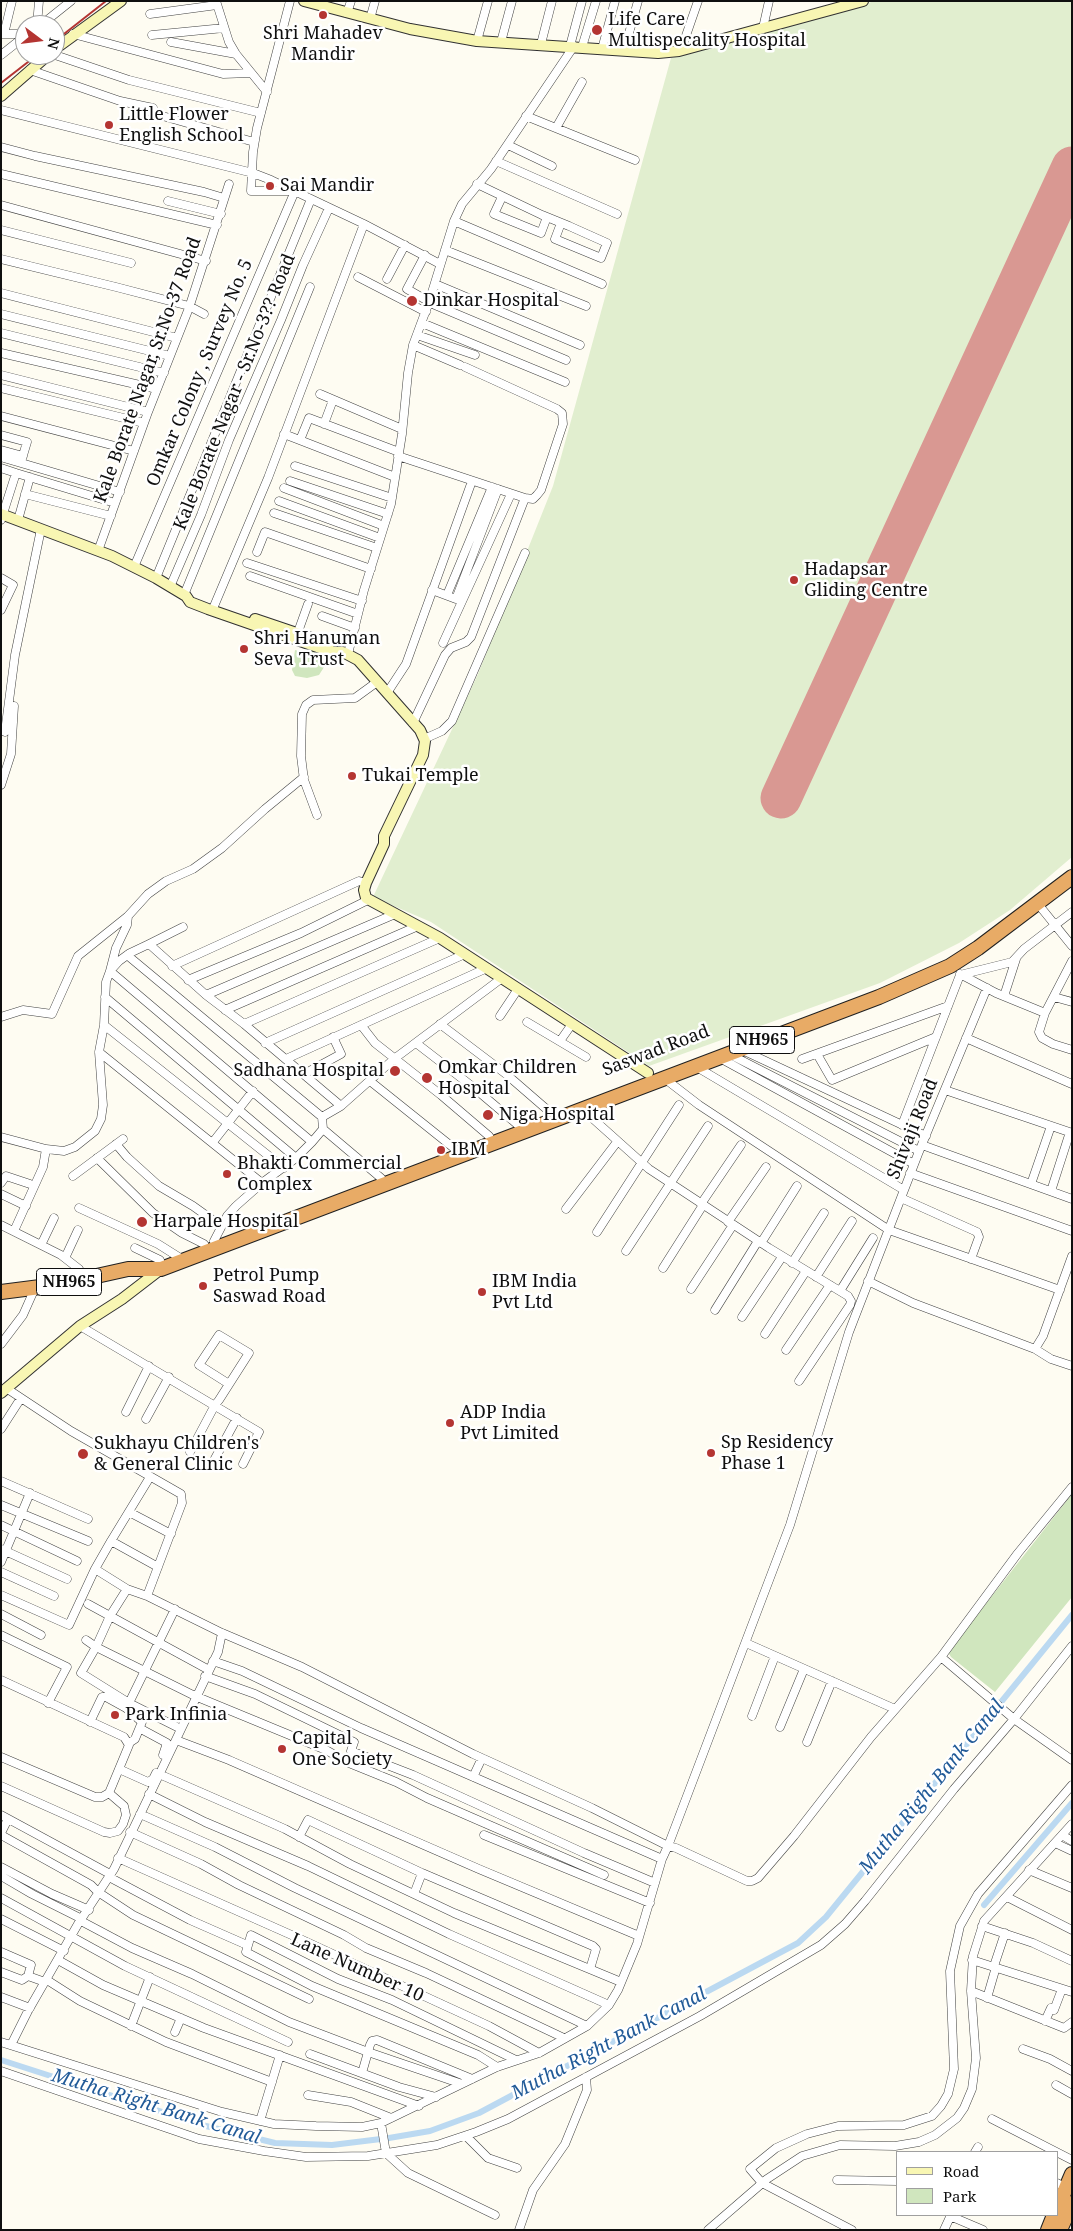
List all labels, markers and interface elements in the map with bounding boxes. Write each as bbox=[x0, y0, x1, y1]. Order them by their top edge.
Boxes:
marker: Shri Mahadev Mandir bbox=[317, 9, 329, 21]
place label: Life Care Multispecality Hospital bbox=[608, 9, 806, 52]
north arrow bbox=[15, 15, 65, 65]
place label: Shri Mahadev Mandir bbox=[263, 23, 383, 66]
marker: Life Care Multispecality Hospital bbox=[590, 23, 604, 37]
text: N bbox=[43, 36, 65, 52]
place label: Little Flower English School bbox=[119, 104, 244, 146]
marker: Little Flower English School bbox=[103, 119, 115, 131]
place label: Sai Mandir bbox=[280, 175, 374, 197]
marker: Sai Mandir bbox=[264, 180, 276, 192]
street label: Kale Borate Nagar, Sr.No-37 Road bbox=[90, 234, 206, 506]
street label: Kale Borate Nagar - Sr.No-3?? Road bbox=[170, 251, 300, 533]
street label: Omkar Colony , Survey No. 5 bbox=[142, 256, 258, 490]
place label: Dinkar Hospital bbox=[423, 290, 559, 312]
marker: Dinkar Hospital bbox=[405, 294, 419, 308]
place label: Hadapsar Gliding Centre bbox=[804, 559, 928, 602]
marker: Hadapsar Gliding Centre bbox=[788, 574, 800, 586]
place label: Shri Hanuman Seva Trust bbox=[254, 628, 380, 670]
marker: Shri Hanuman Seva Trust bbox=[238, 643, 250, 655]
place label: Tukai Temple bbox=[362, 765, 479, 787]
marker: Tukai Temple bbox=[346, 770, 358, 782]
street label: Saswad Road bbox=[599, 1021, 713, 1081]
road number: NH965 bbox=[730, 1026, 794, 1054]
place label: Omkar Children Hospital bbox=[438, 1057, 577, 1100]
place label: Sadhana Hospital bbox=[233, 1060, 384, 1082]
marker: Sadhana Hospital bbox=[388, 1064, 402, 1078]
marker: Omkar Children Hospital bbox=[420, 1071, 434, 1085]
street label: Shivaji Road bbox=[883, 1075, 943, 1183]
place label: Niga Hospital bbox=[499, 1104, 615, 1126]
marker: Niga Hospital bbox=[481, 1108, 495, 1122]
place label: IBM bbox=[451, 1139, 486, 1161]
marker: IBM bbox=[435, 1144, 447, 1156]
place label: Bhakti Commercial Complex bbox=[237, 1153, 402, 1196]
marker: Bhakti Commercial Complex bbox=[221, 1168, 233, 1180]
place label: Harpale Hospital bbox=[153, 1211, 299, 1233]
marker: Harpale Hospital bbox=[135, 1215, 149, 1229]
place label: Petrol Pump Saswad Road bbox=[213, 1265, 326, 1308]
road number: NH965 bbox=[36, 1268, 102, 1295]
place label: IBM India Pvt Ltd bbox=[492, 1271, 577, 1314]
marker: Petrol Pump Saswad Road bbox=[197, 1280, 209, 1292]
marker: IBM India Pvt Ltd bbox=[476, 1286, 488, 1298]
place label: ADP India Pvt Limited bbox=[460, 1402, 559, 1445]
marker: ADP India Pvt Limited bbox=[444, 1417, 456, 1429]
place label: Sp Residency Phase 1 bbox=[721, 1432, 833, 1475]
place label: Sukhayu Children's & General Clinic bbox=[94, 1433, 259, 1476]
marker: Sukhayu Children's & General Clinic bbox=[76, 1447, 90, 1461]
marker: Sp Residency Phase 1 bbox=[705, 1447, 717, 1459]
water label: Mutha Right Bank Canal bbox=[855, 1695, 1009, 1879]
place label: Park Infinia bbox=[125, 1704, 227, 1726]
marker: Park Infinia bbox=[109, 1709, 121, 1721]
place label: Capital One Society bbox=[292, 1728, 392, 1770]
marker: Capital One Society bbox=[276, 1743, 288, 1755]
street label: Lane Number 10 bbox=[287, 1929, 427, 2007]
water label: Mutha Right Bank Canal bbox=[508, 1983, 710, 2105]
water label: Mutha Right Bank Canal bbox=[49, 2064, 263, 2150]
legend bbox=[896, 2151, 1058, 2216]
text: Road bbox=[943, 2161, 979, 2181]
text: Park bbox=[943, 2186, 976, 2206]

